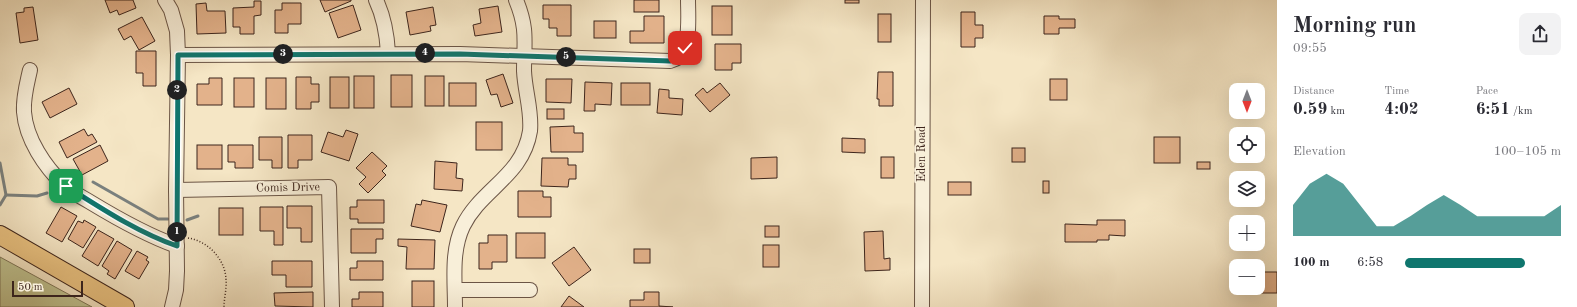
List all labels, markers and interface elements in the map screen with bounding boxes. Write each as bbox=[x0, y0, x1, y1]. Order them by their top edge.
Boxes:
button: share bbox=[1519, 13, 1561, 55]
text: Morning run bbox=[1293, 15, 1416, 37]
pin bbox=[668, 31, 702, 65]
icon: check bbox=[674, 37, 696, 59]
text: 09:55 bbox=[1293, 42, 1327, 55]
pin: 4 bbox=[415, 43, 435, 63]
pin: 3 bbox=[273, 44, 293, 64]
text: 4 bbox=[422, 47, 428, 58]
pin: 5 bbox=[556, 47, 576, 67]
text: 3 bbox=[280, 48, 286, 59]
text: 5 bbox=[563, 51, 569, 62]
pin: 2 bbox=[167, 80, 187, 100]
north arrow bbox=[1229, 83, 1265, 119]
map controls bbox=[1229, 83, 1265, 295]
text: 2 bbox=[174, 84, 180, 95]
text: Distance bbox=[1293, 86, 1334, 97]
text: Time bbox=[1384, 86, 1409, 97]
text: Pace bbox=[1476, 86, 1498, 97]
text: 0.59 bbox=[1293, 101, 1327, 118]
text: 4:02 bbox=[1384, 101, 1419, 118]
text: 6:51 bbox=[1476, 101, 1510, 118]
text: km bbox=[1327, 106, 1345, 117]
text: /km bbox=[1510, 106, 1532, 117]
street label: Eden Road bbox=[916, 126, 928, 182]
button: locate bbox=[1229, 127, 1265, 163]
text: Elevation bbox=[1293, 145, 1346, 158]
text: 100–105 m bbox=[1494, 145, 1561, 158]
pin bbox=[49, 169, 83, 203]
button: layers bbox=[1229, 171, 1265, 207]
icon: arrive bbox=[55, 175, 77, 197]
street label: Comis Drive bbox=[256, 181, 321, 195]
button: + bbox=[1229, 215, 1265, 251]
pin: 1 bbox=[167, 222, 187, 242]
text: 1 bbox=[174, 226, 180, 237]
text: 100 m bbox=[1293, 256, 1330, 269]
text: 6:58 bbox=[1357, 256, 1383, 269]
button: − bbox=[1229, 259, 1265, 295]
scale bar bbox=[12, 279, 83, 298]
text: 50 m bbox=[18, 282, 43, 293]

